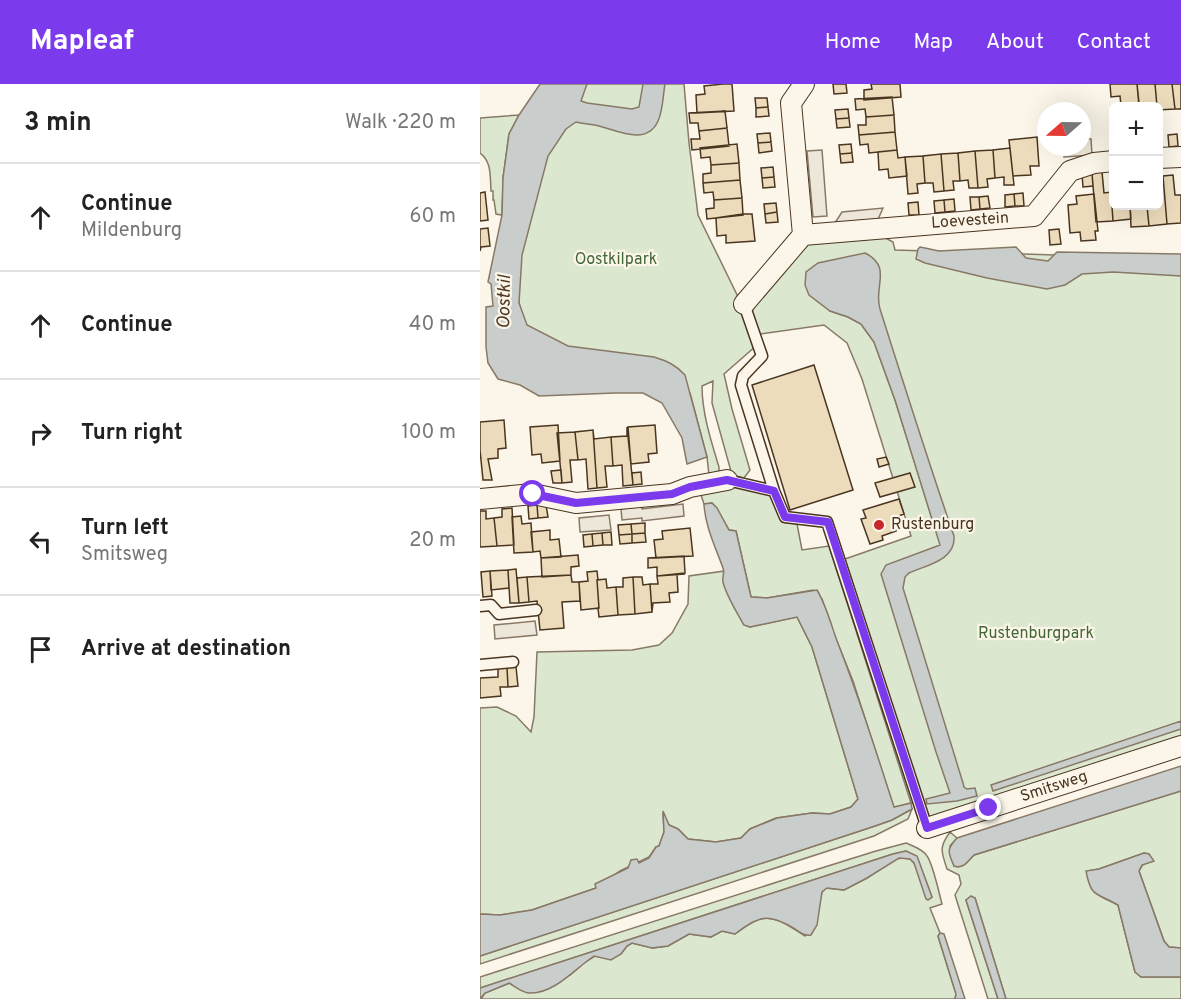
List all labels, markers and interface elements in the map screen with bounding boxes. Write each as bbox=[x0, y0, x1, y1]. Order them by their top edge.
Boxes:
text: Mapleaf bbox=[30, 24, 134, 60]
text: Home bbox=[825, 29, 881, 56]
text: Map bbox=[914, 29, 953, 56]
text: About bbox=[986, 29, 1044, 56]
text: Contact bbox=[1077, 29, 1151, 56]
north arrow bbox=[1037, 102, 1091, 156]
map controls bbox=[1109, 102, 1163, 210]
button: + bbox=[1109, 102, 1163, 156]
text: 3 min bbox=[24, 107, 92, 140]
text: Walk · 220 m bbox=[345, 110, 456, 136]
button: − bbox=[1109, 156, 1163, 210]
text: Continue bbox=[81, 191, 172, 218]
icon: ahead bbox=[24, 201, 57, 234]
text: 60 m bbox=[410, 204, 456, 230]
street label: Loevestein bbox=[930, 208, 1010, 234]
text: Mildenburg bbox=[81, 218, 182, 244]
park label: Oostkilpark bbox=[575, 250, 657, 270]
water label: Oostkil bbox=[493, 274, 517, 329]
icon: ahead bbox=[24, 309, 57, 342]
text: Continue bbox=[81, 312, 172, 339]
text: 40 m bbox=[409, 312, 456, 338]
icon: right bbox=[24, 417, 57, 450]
text: Turn right bbox=[81, 420, 183, 447]
text: 100 m bbox=[401, 420, 456, 446]
route start bbox=[519, 480, 545, 506]
text: Turn left bbox=[81, 515, 169, 542]
place label: Rustenburg bbox=[891, 515, 974, 535]
marker: Rustenburg bbox=[872, 518, 886, 532]
icon: left bbox=[24, 525, 57, 558]
text: 20 m bbox=[409, 528, 456, 554]
text: Smitsweg bbox=[81, 542, 168, 568]
park label: Rustenburgpark bbox=[978, 624, 1094, 644]
icon: arrive bbox=[24, 633, 57, 666]
text: Arrive at destination bbox=[81, 636, 291, 663]
street label: Smitsweg bbox=[1018, 767, 1090, 807]
route end bbox=[975, 794, 1001, 820]

